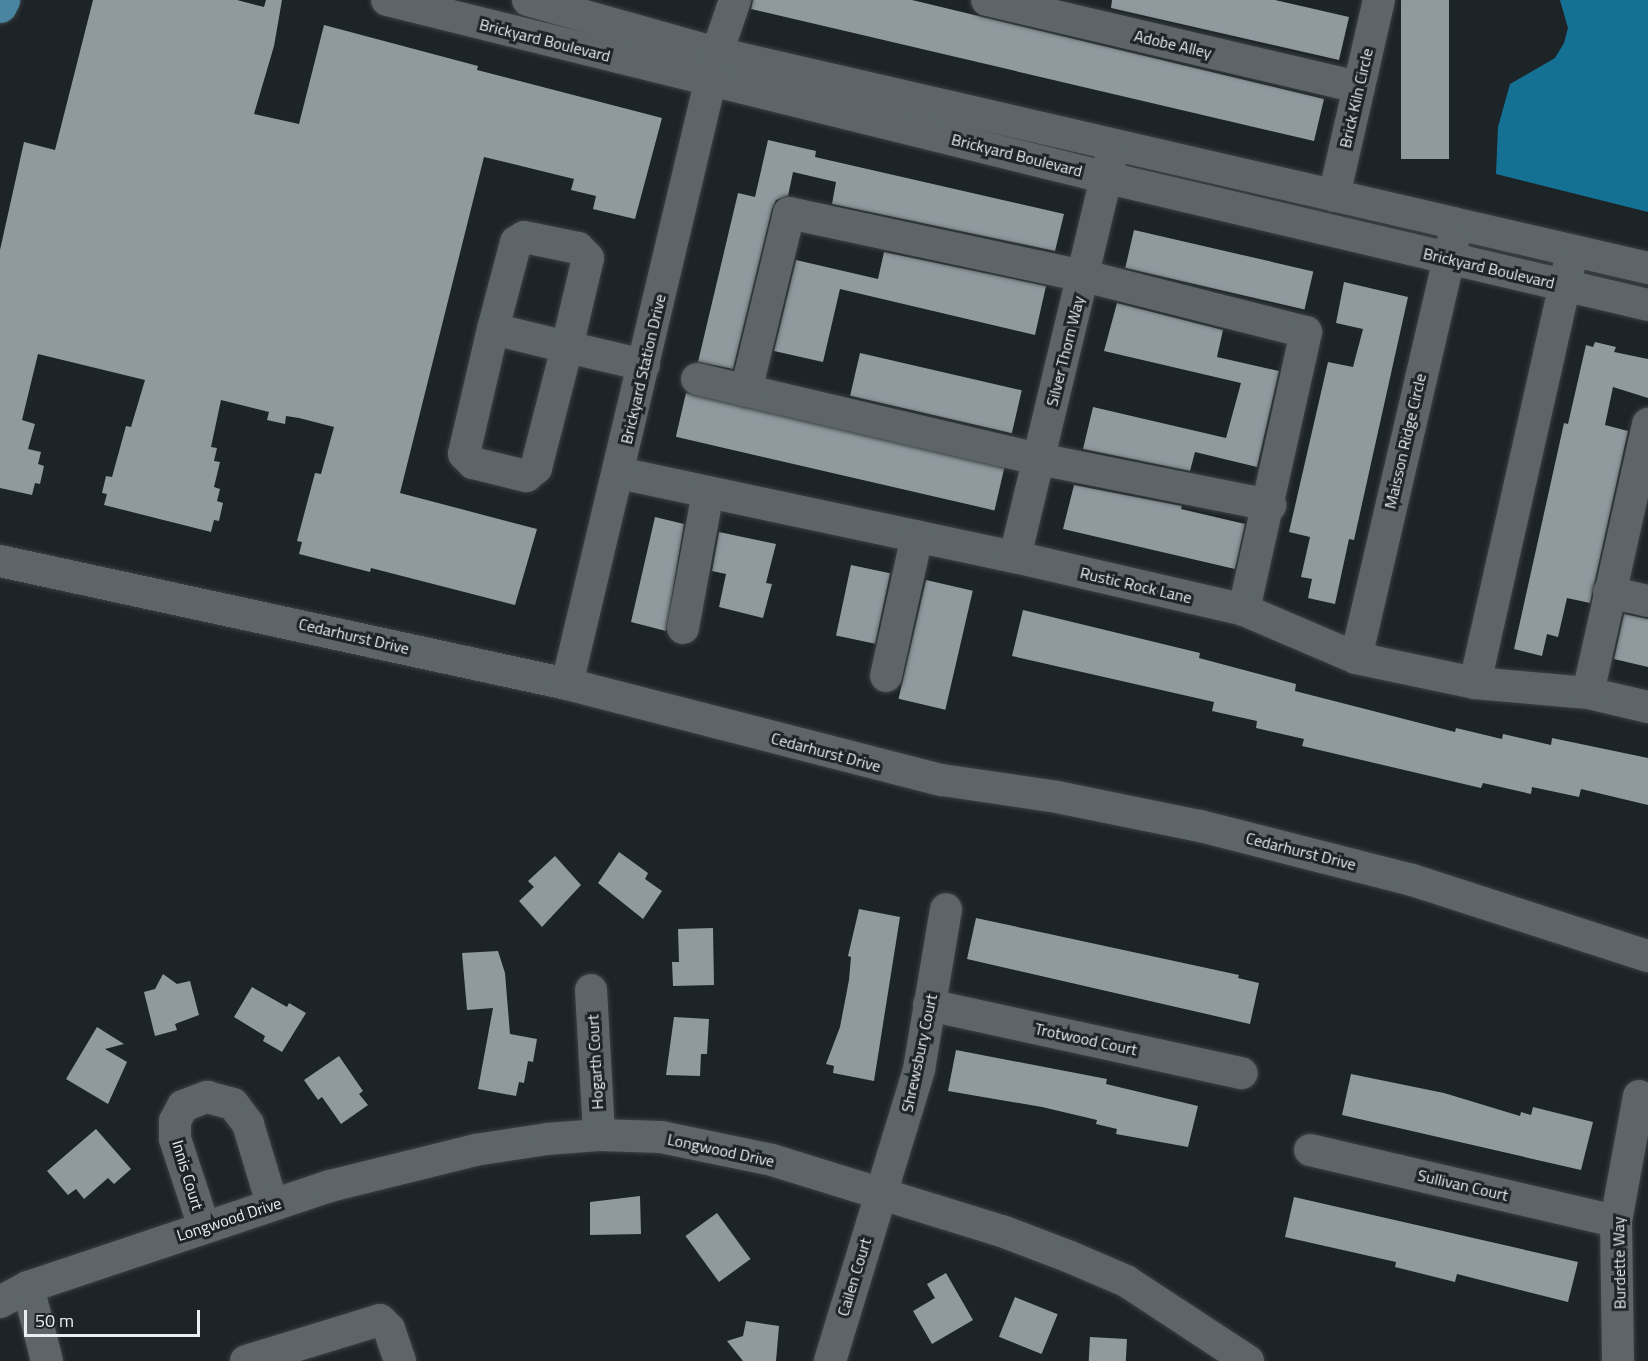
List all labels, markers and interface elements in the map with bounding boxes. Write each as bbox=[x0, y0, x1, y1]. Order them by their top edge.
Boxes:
street label: Brickyard Boulevard bbox=[478, 14, 612, 66]
street label: Adobe Alley bbox=[1132, 26, 1214, 62]
street label: Brick Kiln Circle bbox=[1335, 46, 1377, 150]
street label: Brickyard Boulevard bbox=[950, 129, 1084, 181]
street label: Brickyard Boulevard bbox=[1421, 244, 1557, 292]
street label: Brickyard Station Drive bbox=[616, 292, 670, 446]
street label: Silver Thorn Way bbox=[1042, 294, 1088, 408]
street label: Maisson Ridge Circle bbox=[1380, 371, 1430, 511]
street label: Rustic Rock Lane bbox=[1078, 563, 1194, 607]
street label: Cedarhurst Drive bbox=[297, 614, 411, 658]
street label: Cedarhurst Drive bbox=[769, 728, 883, 776]
street label: Cedarhurst Drive bbox=[1244, 828, 1358, 874]
street label: Shrewsbury Court bbox=[897, 992, 941, 1114]
street label: Hogarth Court bbox=[583, 1014, 607, 1110]
street label: Trotwood Court bbox=[1033, 1019, 1139, 1059]
street label: Longwood Drive bbox=[666, 1129, 776, 1171]
street label: Innis Court bbox=[168, 1138, 208, 1212]
street label: Sullivan Court bbox=[1416, 1165, 1510, 1205]
street label: Longwood Drive bbox=[174, 1193, 284, 1245]
street label: Burdette Way bbox=[1609, 1217, 1629, 1309]
street label: Cailen Court bbox=[833, 1236, 875, 1318]
scale bar bbox=[27, 1298, 202, 1336]
text: 50 m bbox=[35, 1307, 74, 1334]

